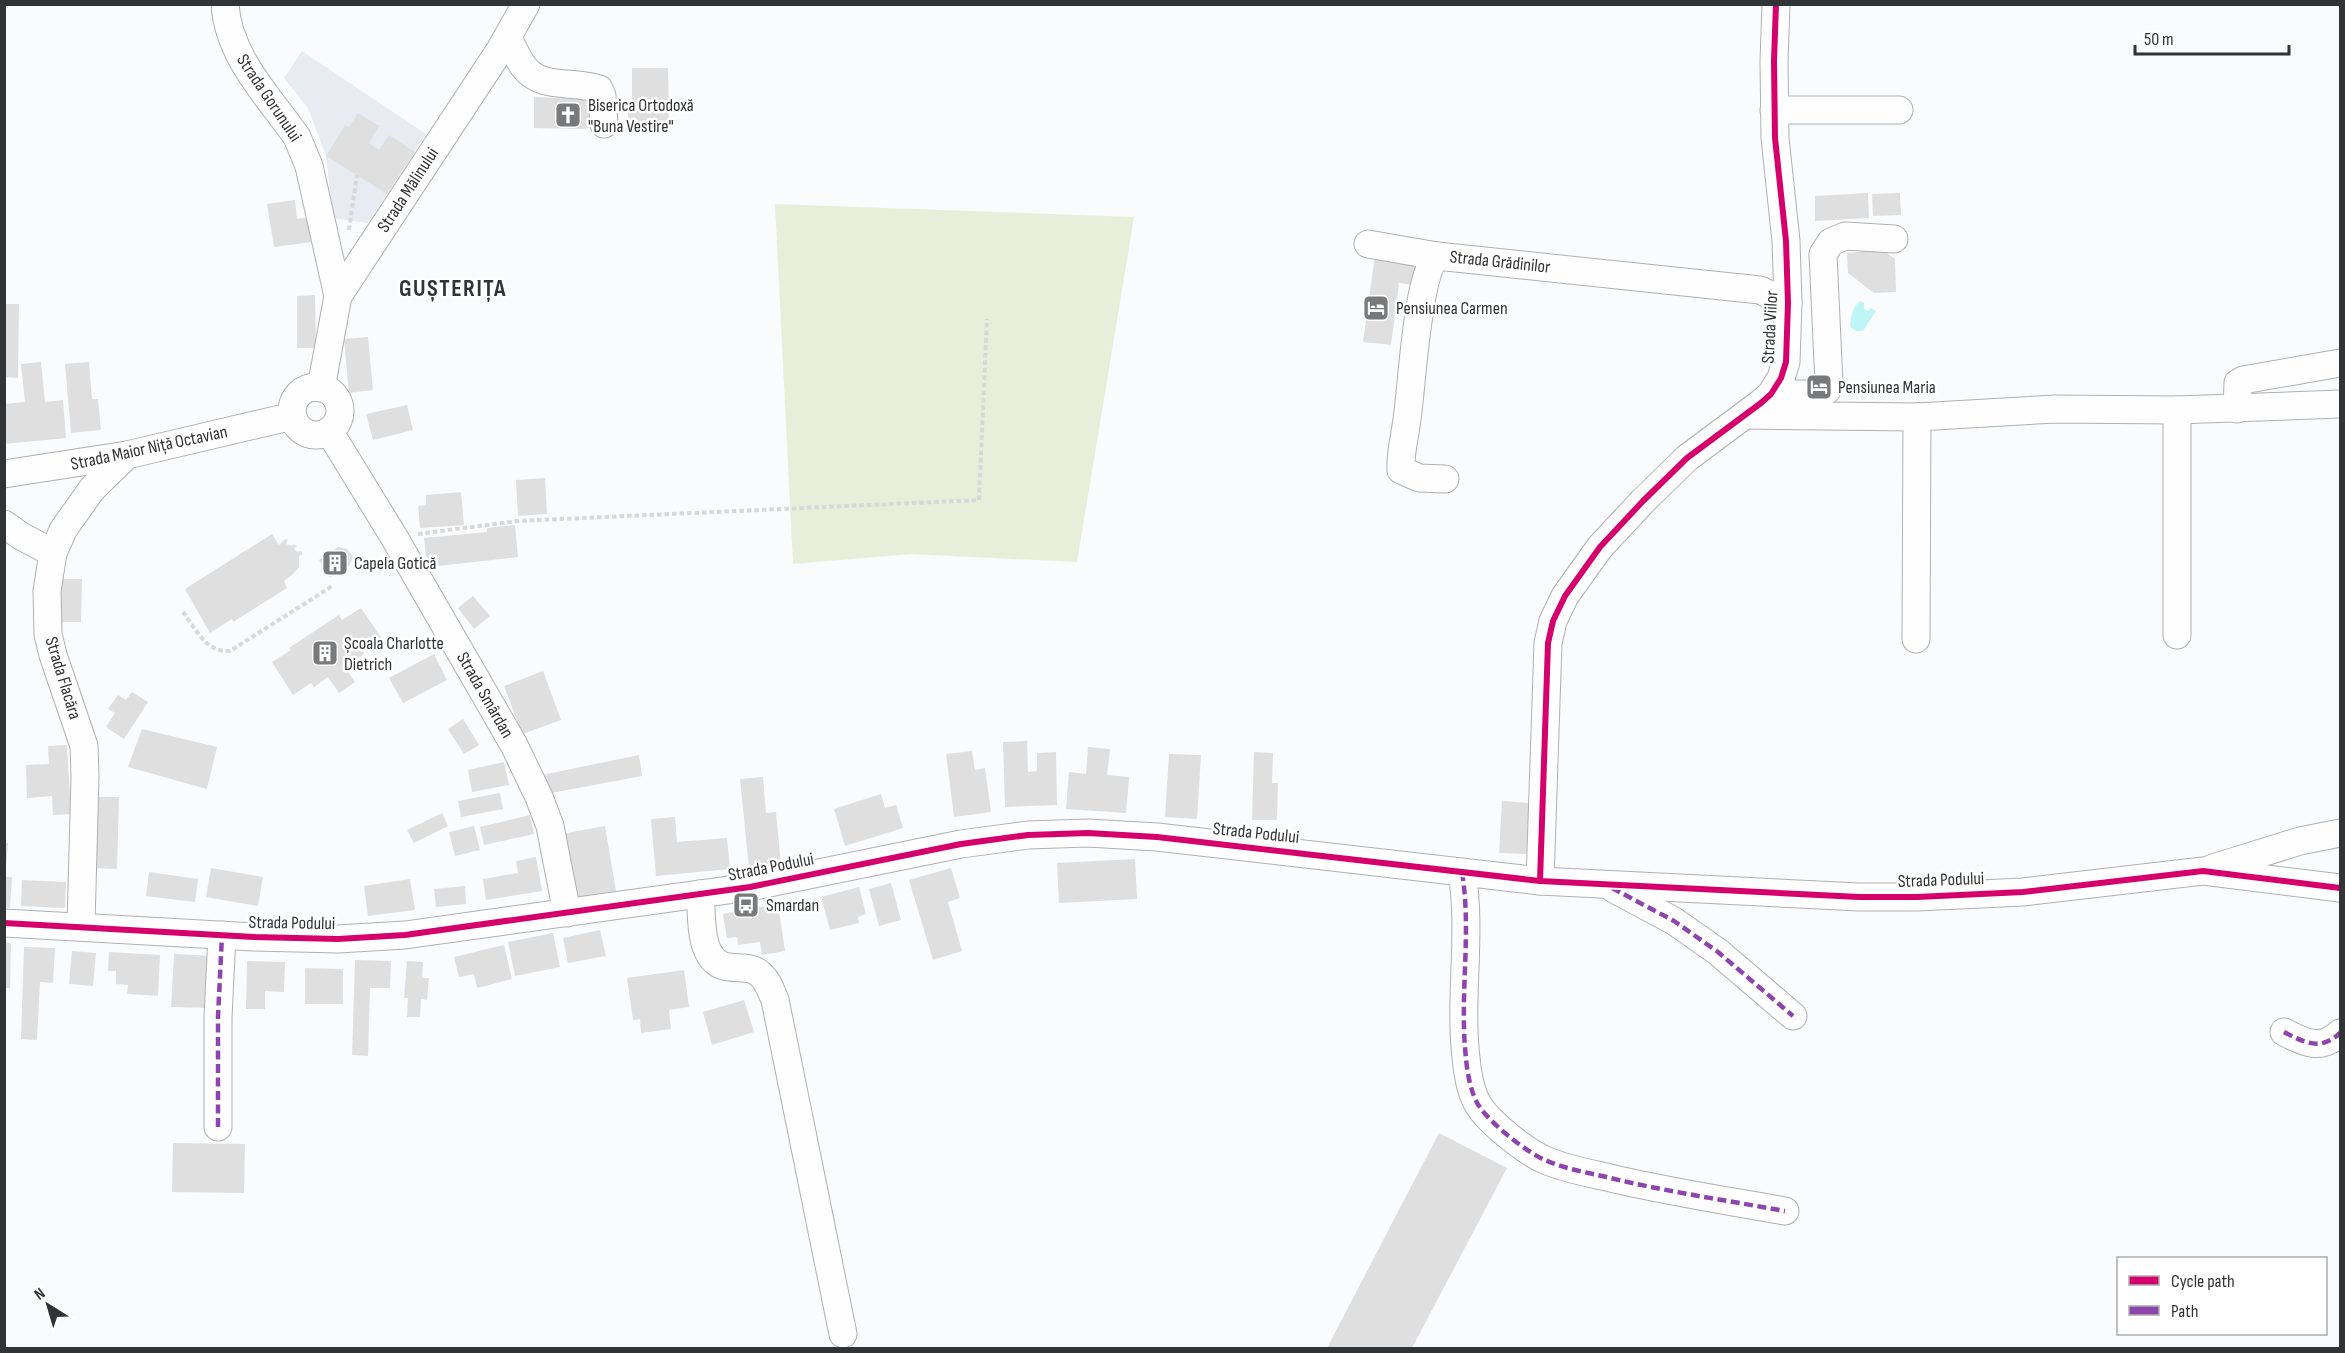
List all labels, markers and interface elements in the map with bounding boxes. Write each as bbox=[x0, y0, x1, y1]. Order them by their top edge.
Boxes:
scale bar bbox=[2135, 18, 2290, 56]
text: 50 m bbox=[2144, 29, 2174, 50]
street label: Strada Gorunului bbox=[232, 50, 306, 146]
place label: Biserica Ortodoxă "Buna Vestire" bbox=[588, 95, 694, 137]
church icon: Biserica Ortodoxă "Buna Vestire" bbox=[553, 100, 583, 130]
street label: Strada Mălinului bbox=[373, 144, 443, 236]
street label: Strada Grădinilor bbox=[1449, 246, 1551, 278]
district label: GUȘTERIȚA bbox=[399, 274, 507, 303]
street label: Strada Viilor bbox=[1758, 290, 1782, 364]
hotel icon: Pensiunea Carmen bbox=[1361, 293, 1391, 323]
place label: Pensiunea Carmen bbox=[1396, 298, 1508, 319]
hotel icon: Pensiunea Maria bbox=[1804, 372, 1834, 402]
place label: Pensiunea Maria bbox=[1838, 377, 1936, 398]
street label: Strada Maior Niță Octavian bbox=[69, 421, 229, 475]
building icon: Capela Gotică bbox=[320, 548, 350, 578]
place label: Capela Gotică bbox=[354, 553, 436, 574]
place label: Școala Charlotte Dietrich bbox=[344, 633, 444, 675]
street label: Strada Flacăra bbox=[41, 634, 86, 722]
building icon: Școala Charlotte Dietrich bbox=[310, 638, 340, 668]
street label: Strada Smârdan bbox=[452, 648, 518, 742]
street label: Strada Podului bbox=[1212, 818, 1300, 848]
street label: Strada Podului bbox=[726, 848, 816, 886]
street label: Strada Podului bbox=[1897, 868, 1985, 892]
bus stop icon: Smardan bbox=[731, 890, 761, 920]
place label: Smardan bbox=[766, 895, 819, 916]
street label: Strada Podului bbox=[249, 912, 335, 934]
legend bbox=[2117, 1257, 2327, 1335]
text: Cycle path bbox=[2171, 1271, 2235, 1292]
north arrow bbox=[18, 1275, 78, 1335]
text: N bbox=[31, 1284, 49, 1304]
text: Path bbox=[2171, 1301, 2199, 1322]

